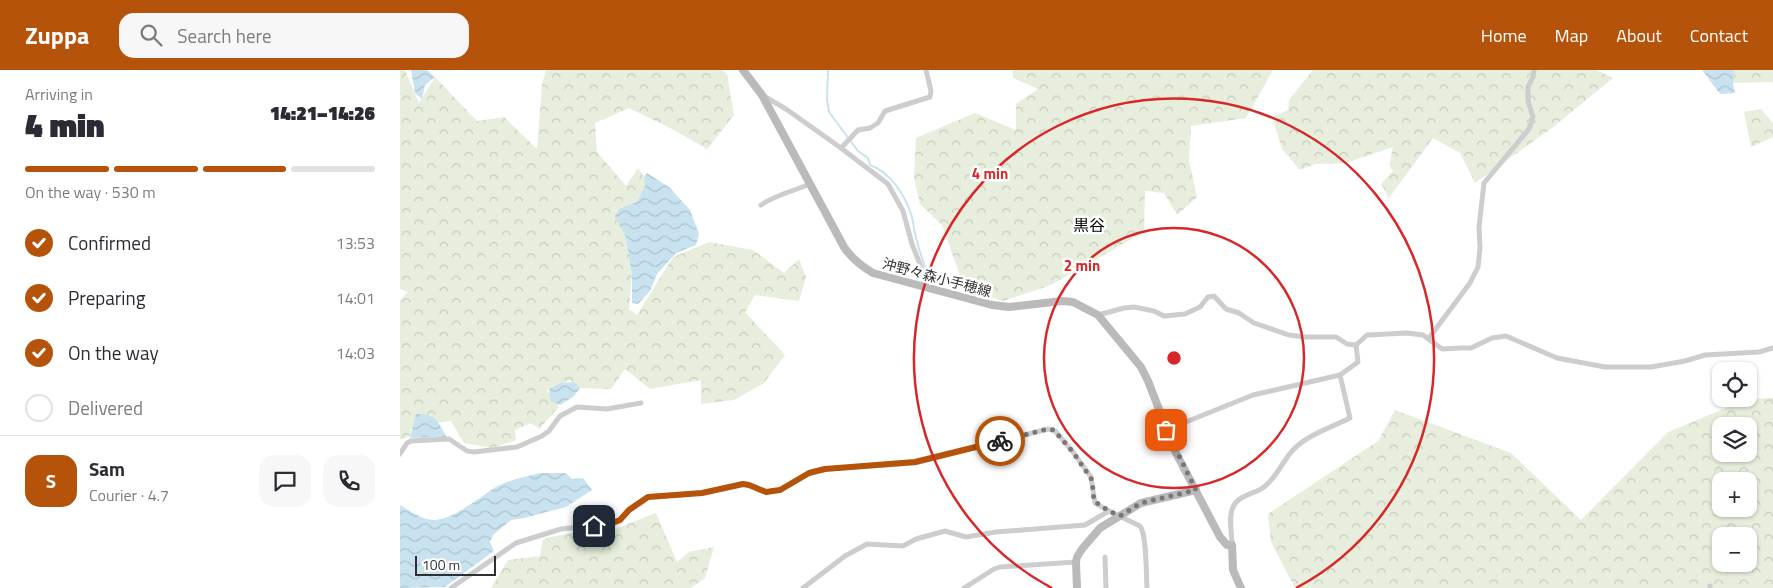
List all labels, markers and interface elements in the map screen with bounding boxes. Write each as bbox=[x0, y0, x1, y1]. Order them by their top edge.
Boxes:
search box bbox=[119, 13, 469, 58]
text: Zuppa bbox=[25, 17, 89, 53]
icon: search bbox=[137, 21, 165, 49]
text: Search here bbox=[177, 21, 271, 50]
text: Home bbox=[1481, 22, 1527, 49]
text: Map bbox=[1555, 22, 1588, 49]
text: About bbox=[1616, 22, 1662, 49]
text: Contact bbox=[1690, 22, 1748, 49]
text: Arriving in bbox=[25, 82, 93, 106]
text: 14:21–14:26 bbox=[270, 98, 375, 127]
text: 4 min bbox=[25, 101, 105, 149]
text: 4 min bbox=[972, 162, 1008, 185]
text: On the way · 530 m bbox=[25, 180, 156, 204]
district label: 黒谷 bbox=[1073, 213, 1105, 237]
text: Confirmed bbox=[68, 228, 151, 257]
icon: check bbox=[25, 229, 53, 257]
text: 13:53 bbox=[336, 231, 375, 255]
street label: 沖野々森小手穂線 bbox=[880, 252, 994, 302]
text: 2 min bbox=[1064, 254, 1100, 277]
text: Preparing bbox=[68, 283, 145, 312]
icon: check bbox=[25, 284, 53, 312]
text: 14:01 bbox=[336, 286, 375, 310]
text: On the way bbox=[68, 338, 159, 367]
icon: check bbox=[25, 339, 53, 367]
text: 14:03 bbox=[336, 341, 375, 365]
centre of rings bbox=[1165, 349, 1183, 367]
map controls bbox=[1712, 362, 1757, 572]
button: locate bbox=[1712, 362, 1757, 407]
text: Delivered bbox=[68, 393, 143, 422]
pin bbox=[1145, 409, 1187, 451]
courier bbox=[975, 416, 1025, 466]
icon: bag bbox=[1152, 416, 1180, 444]
button: layers bbox=[1712, 417, 1757, 462]
icon: bike bbox=[986, 427, 1014, 455]
text: Sam bbox=[89, 454, 125, 483]
button: chat bbox=[259, 455, 311, 507]
button: phone bbox=[323, 455, 375, 507]
text: S bbox=[46, 466, 56, 495]
button: + bbox=[1712, 472, 1757, 517]
text: Courier · 4.7 bbox=[89, 483, 169, 507]
pin bbox=[573, 505, 615, 547]
icon: home bbox=[580, 512, 608, 540]
button: − bbox=[1712, 527, 1757, 572]
scale bar bbox=[415, 553, 496, 576]
text: 100 m bbox=[422, 554, 460, 575]

